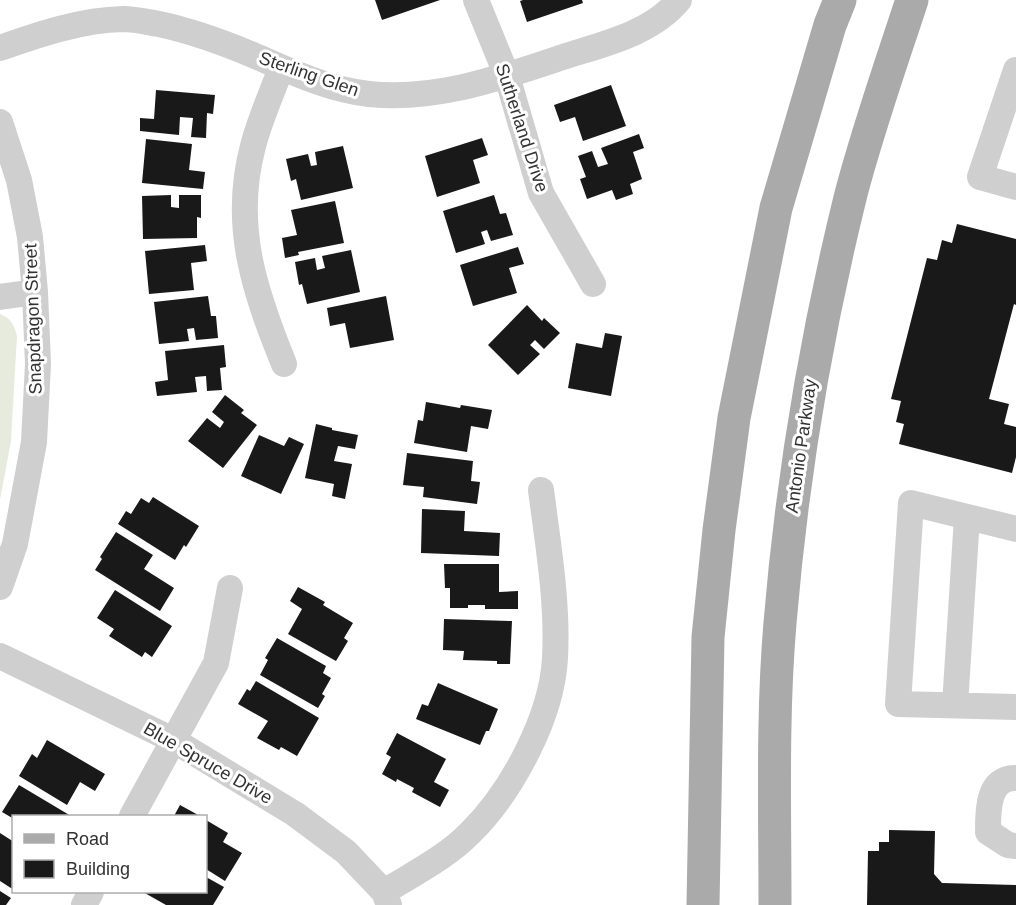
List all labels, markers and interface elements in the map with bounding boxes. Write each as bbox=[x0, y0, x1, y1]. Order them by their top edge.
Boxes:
street label: Sterling Glen bbox=[257, 48, 361, 100]
street label: Sutherland Drive bbox=[492, 61, 552, 195]
street label: Snapdragon Street bbox=[20, 243, 46, 395]
street label: Antonio Parkway bbox=[782, 378, 820, 514]
street label: Blue Spruce Drive bbox=[140, 718, 276, 808]
legend bbox=[12, 815, 207, 893]
text: Road bbox=[66, 829, 109, 849]
text: Building bbox=[66, 859, 130, 879]

